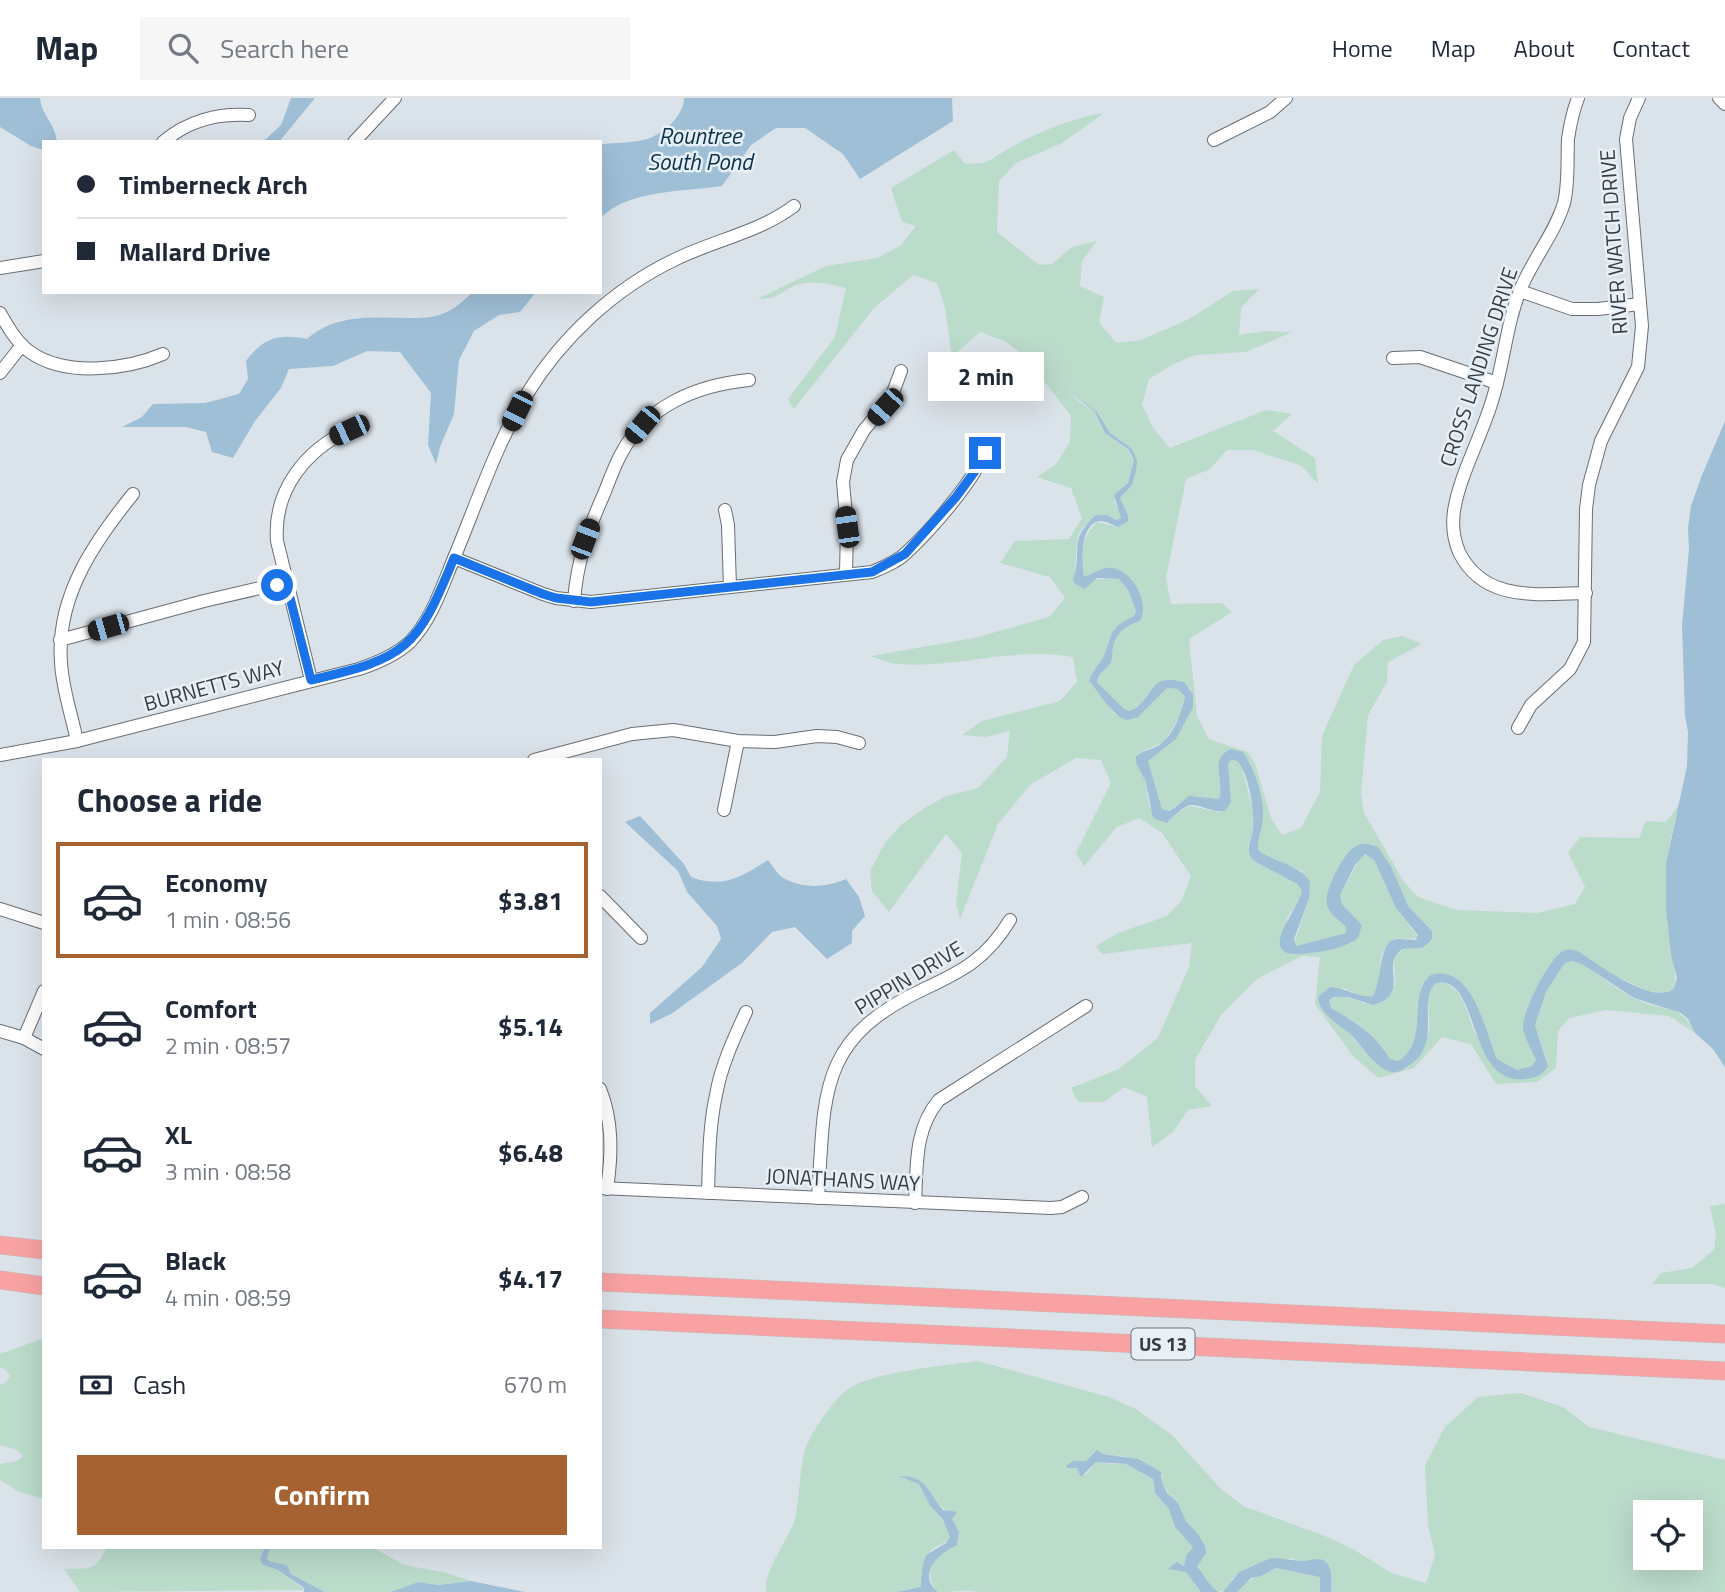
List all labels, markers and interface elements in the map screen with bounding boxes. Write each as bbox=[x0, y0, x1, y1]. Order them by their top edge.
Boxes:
search box bbox=[140, 17, 630, 80]
text: Map bbox=[35, 23, 98, 73]
icon: search bbox=[164, 29, 202, 67]
text: Search here bbox=[220, 29, 349, 68]
text: Home bbox=[1332, 30, 1393, 66]
text: Map bbox=[1431, 30, 1476, 66]
text: About bbox=[1514, 30, 1574, 66]
text: Contact bbox=[1612, 30, 1690, 66]
water label: Rountree South Pond bbox=[647, 118, 755, 179]
street label: RIVER WATCH DRIVE bbox=[1591, 148, 1635, 336]
text: Timberneck Arch bbox=[119, 165, 308, 204]
text: Mallard Drive bbox=[119, 232, 271, 271]
street label: CROSS LANDING DRIVE bbox=[1431, 263, 1525, 471]
callout: 2 min bbox=[927, 352, 1043, 400]
text: 2 min bbox=[958, 359, 1014, 394]
car bbox=[864, 384, 907, 430]
car bbox=[499, 388, 536, 434]
car bbox=[621, 402, 664, 448]
car bbox=[326, 412, 373, 448]
route end bbox=[969, 437, 1001, 469]
car bbox=[834, 505, 861, 549]
car bbox=[568, 516, 603, 562]
route start bbox=[261, 569, 293, 601]
car bbox=[85, 611, 132, 643]
street label: BURNETTS WAY bbox=[140, 651, 288, 719]
text: Choose a ride bbox=[77, 776, 262, 824]
text: Economy bbox=[165, 863, 267, 902]
icon: car bbox=[81, 869, 144, 932]
text: $3.81 bbox=[498, 881, 563, 920]
text: 1 min · 08:56 bbox=[165, 902, 291, 937]
street label: PIPPIN DRIVE bbox=[848, 932, 969, 1022]
text: Comfort bbox=[165, 989, 257, 1028]
icon: car bbox=[81, 995, 144, 1058]
text: $5.14 bbox=[498, 1007, 563, 1046]
text: 2 min · 08:57 bbox=[165, 1028, 291, 1063]
text: XL bbox=[165, 1115, 192, 1154]
icon: car bbox=[81, 1121, 144, 1184]
text: $6.48 bbox=[498, 1133, 563, 1172]
text: 3 min · 08:58 bbox=[165, 1154, 291, 1189]
street label: JONATHANS WAY bbox=[765, 1159, 922, 1199]
text: Black bbox=[165, 1241, 226, 1280]
icon: car bbox=[81, 1247, 144, 1310]
text: $4.17 bbox=[498, 1259, 563, 1298]
text: 4 min · 08:59 bbox=[165, 1280, 291, 1315]
road number: US 13 bbox=[1132, 1328, 1194, 1360]
text: Cash bbox=[133, 1365, 186, 1404]
icon: cash bbox=[77, 1366, 115, 1404]
text: 670 m bbox=[504, 1367, 567, 1402]
button: Confirm bbox=[77, 1455, 567, 1535]
map controls bbox=[1633, 1500, 1703, 1570]
button: locate bbox=[1633, 1500, 1703, 1570]

